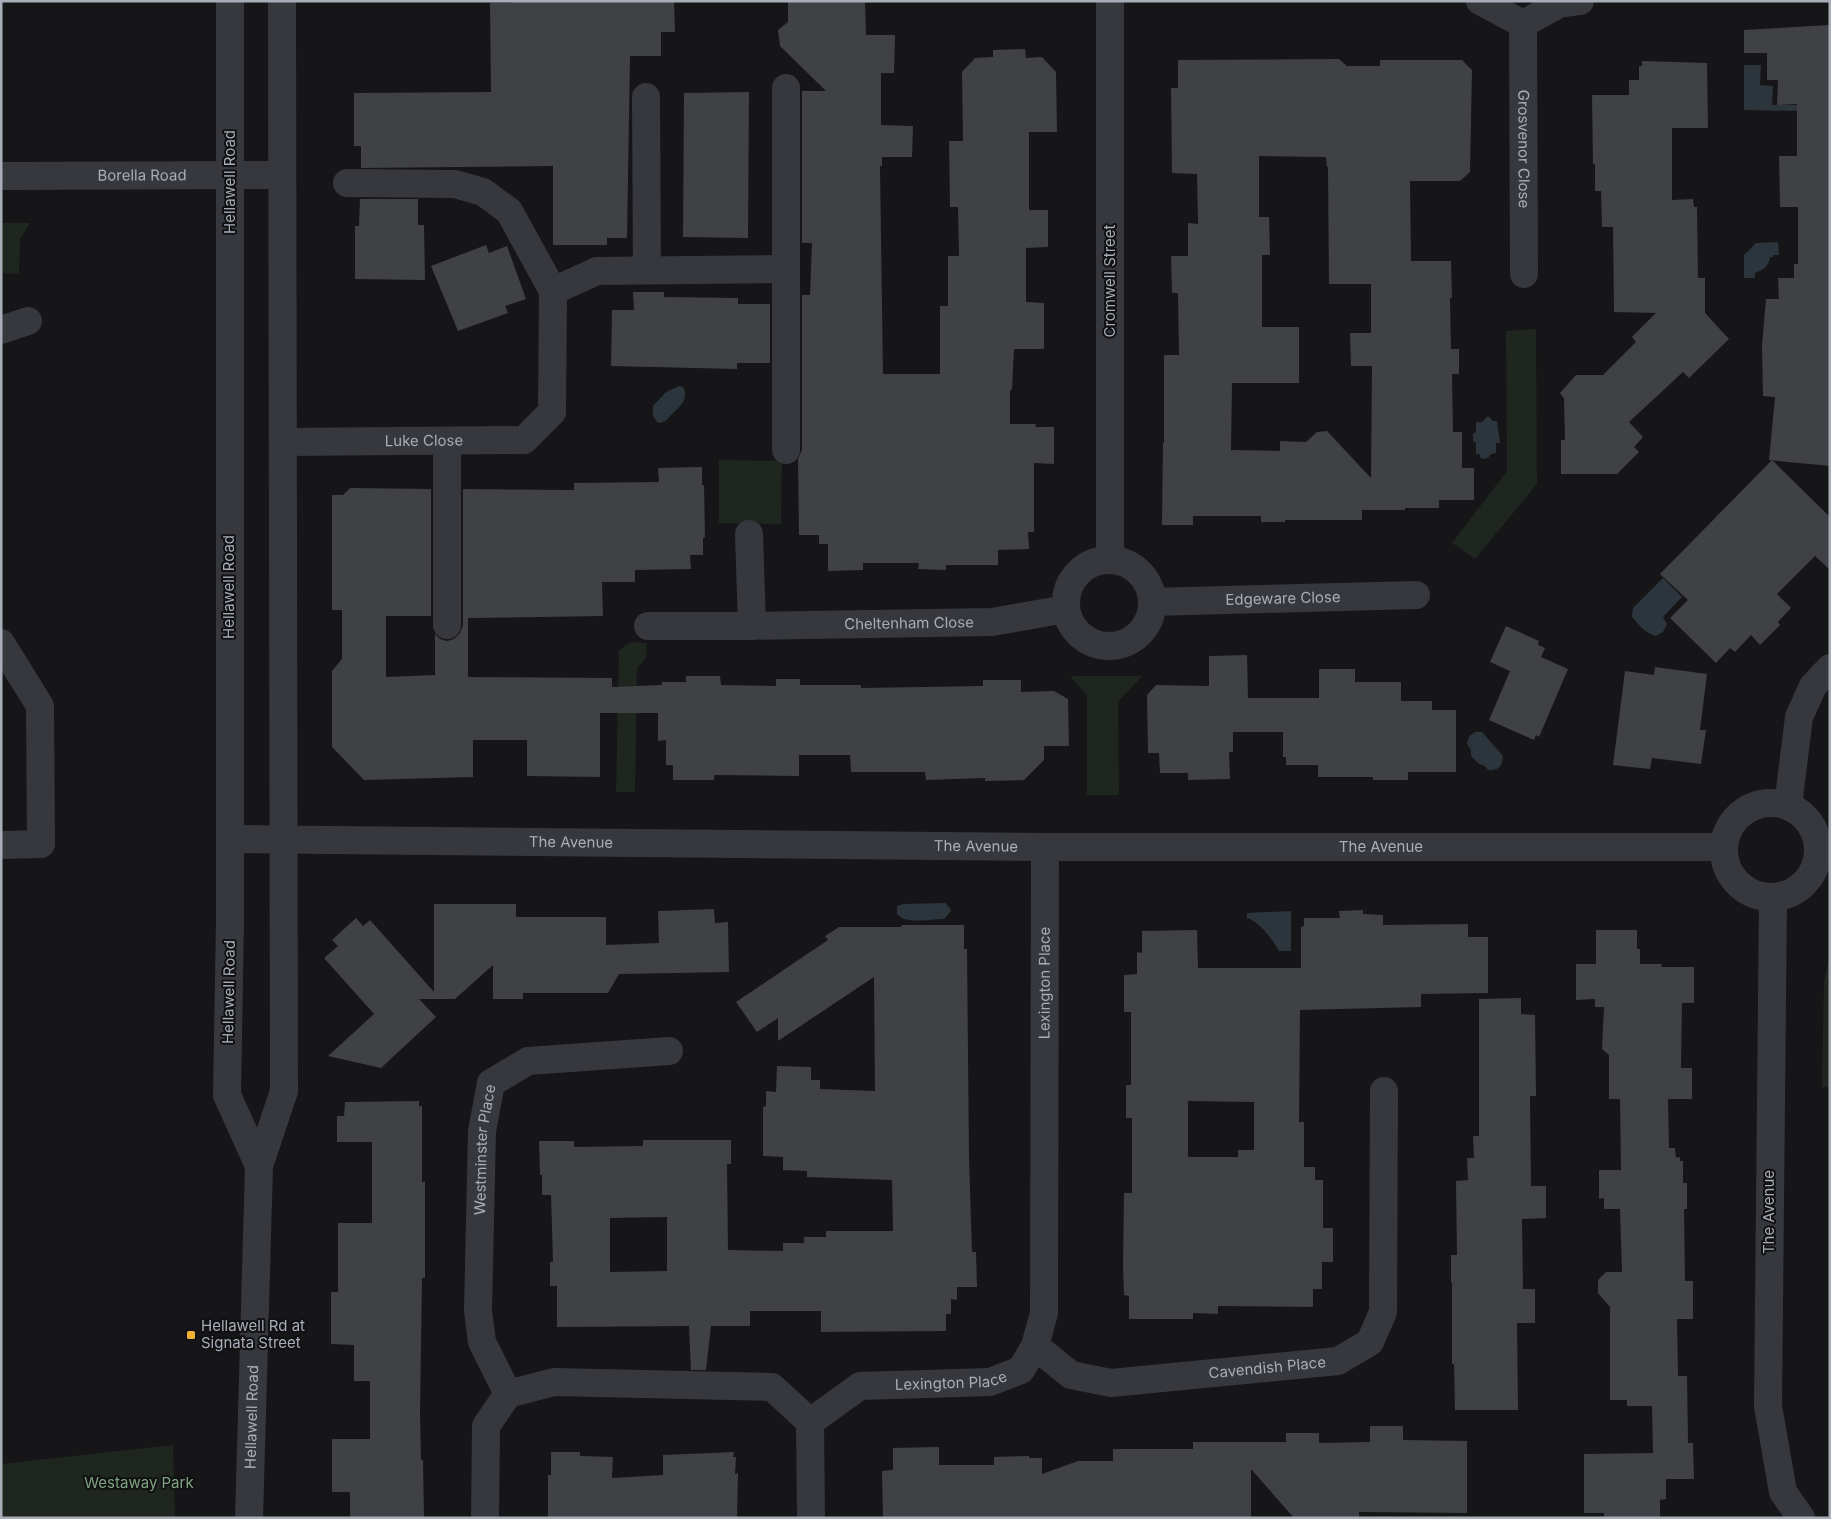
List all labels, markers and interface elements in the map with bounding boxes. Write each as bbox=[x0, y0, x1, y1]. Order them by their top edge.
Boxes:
street label: Grosvenor Close bbox=[1514, 90, 1534, 208]
street label: Hellawell Road bbox=[220, 130, 239, 234]
street label: Borella Road bbox=[97, 165, 187, 185]
street label: Cromwell Street bbox=[1100, 224, 1119, 338]
street label: Luke Close bbox=[385, 431, 463, 450]
street label: Hellawell Road bbox=[219, 535, 238, 639]
street label: Edgeware Close bbox=[1225, 587, 1341, 609]
street label: Cheltenham Close bbox=[844, 612, 974, 633]
street label: The Avenue bbox=[529, 832, 613, 852]
street label: The Avenue bbox=[934, 836, 1018, 856]
street label: The Avenue bbox=[1339, 837, 1423, 856]
street label: Lexington Place bbox=[1035, 927, 1054, 1039]
street label: Hellawell Road bbox=[218, 940, 239, 1044]
street label: Westminster Place bbox=[470, 1083, 500, 1215]
street label: The Avenue bbox=[1759, 1170, 1778, 1254]
place label: Hellawell Rd at Signata Street bbox=[201, 1316, 305, 1352]
marker: Hellawell Rd at Signata Street bbox=[185, 1329, 197, 1341]
street label: Cavendish Place bbox=[1208, 1352, 1327, 1382]
street label: Hellawell Road bbox=[240, 1365, 262, 1469]
street label: Lexington Place bbox=[895, 1366, 1010, 1394]
park label: Westaway Park bbox=[84, 1473, 194, 1492]

